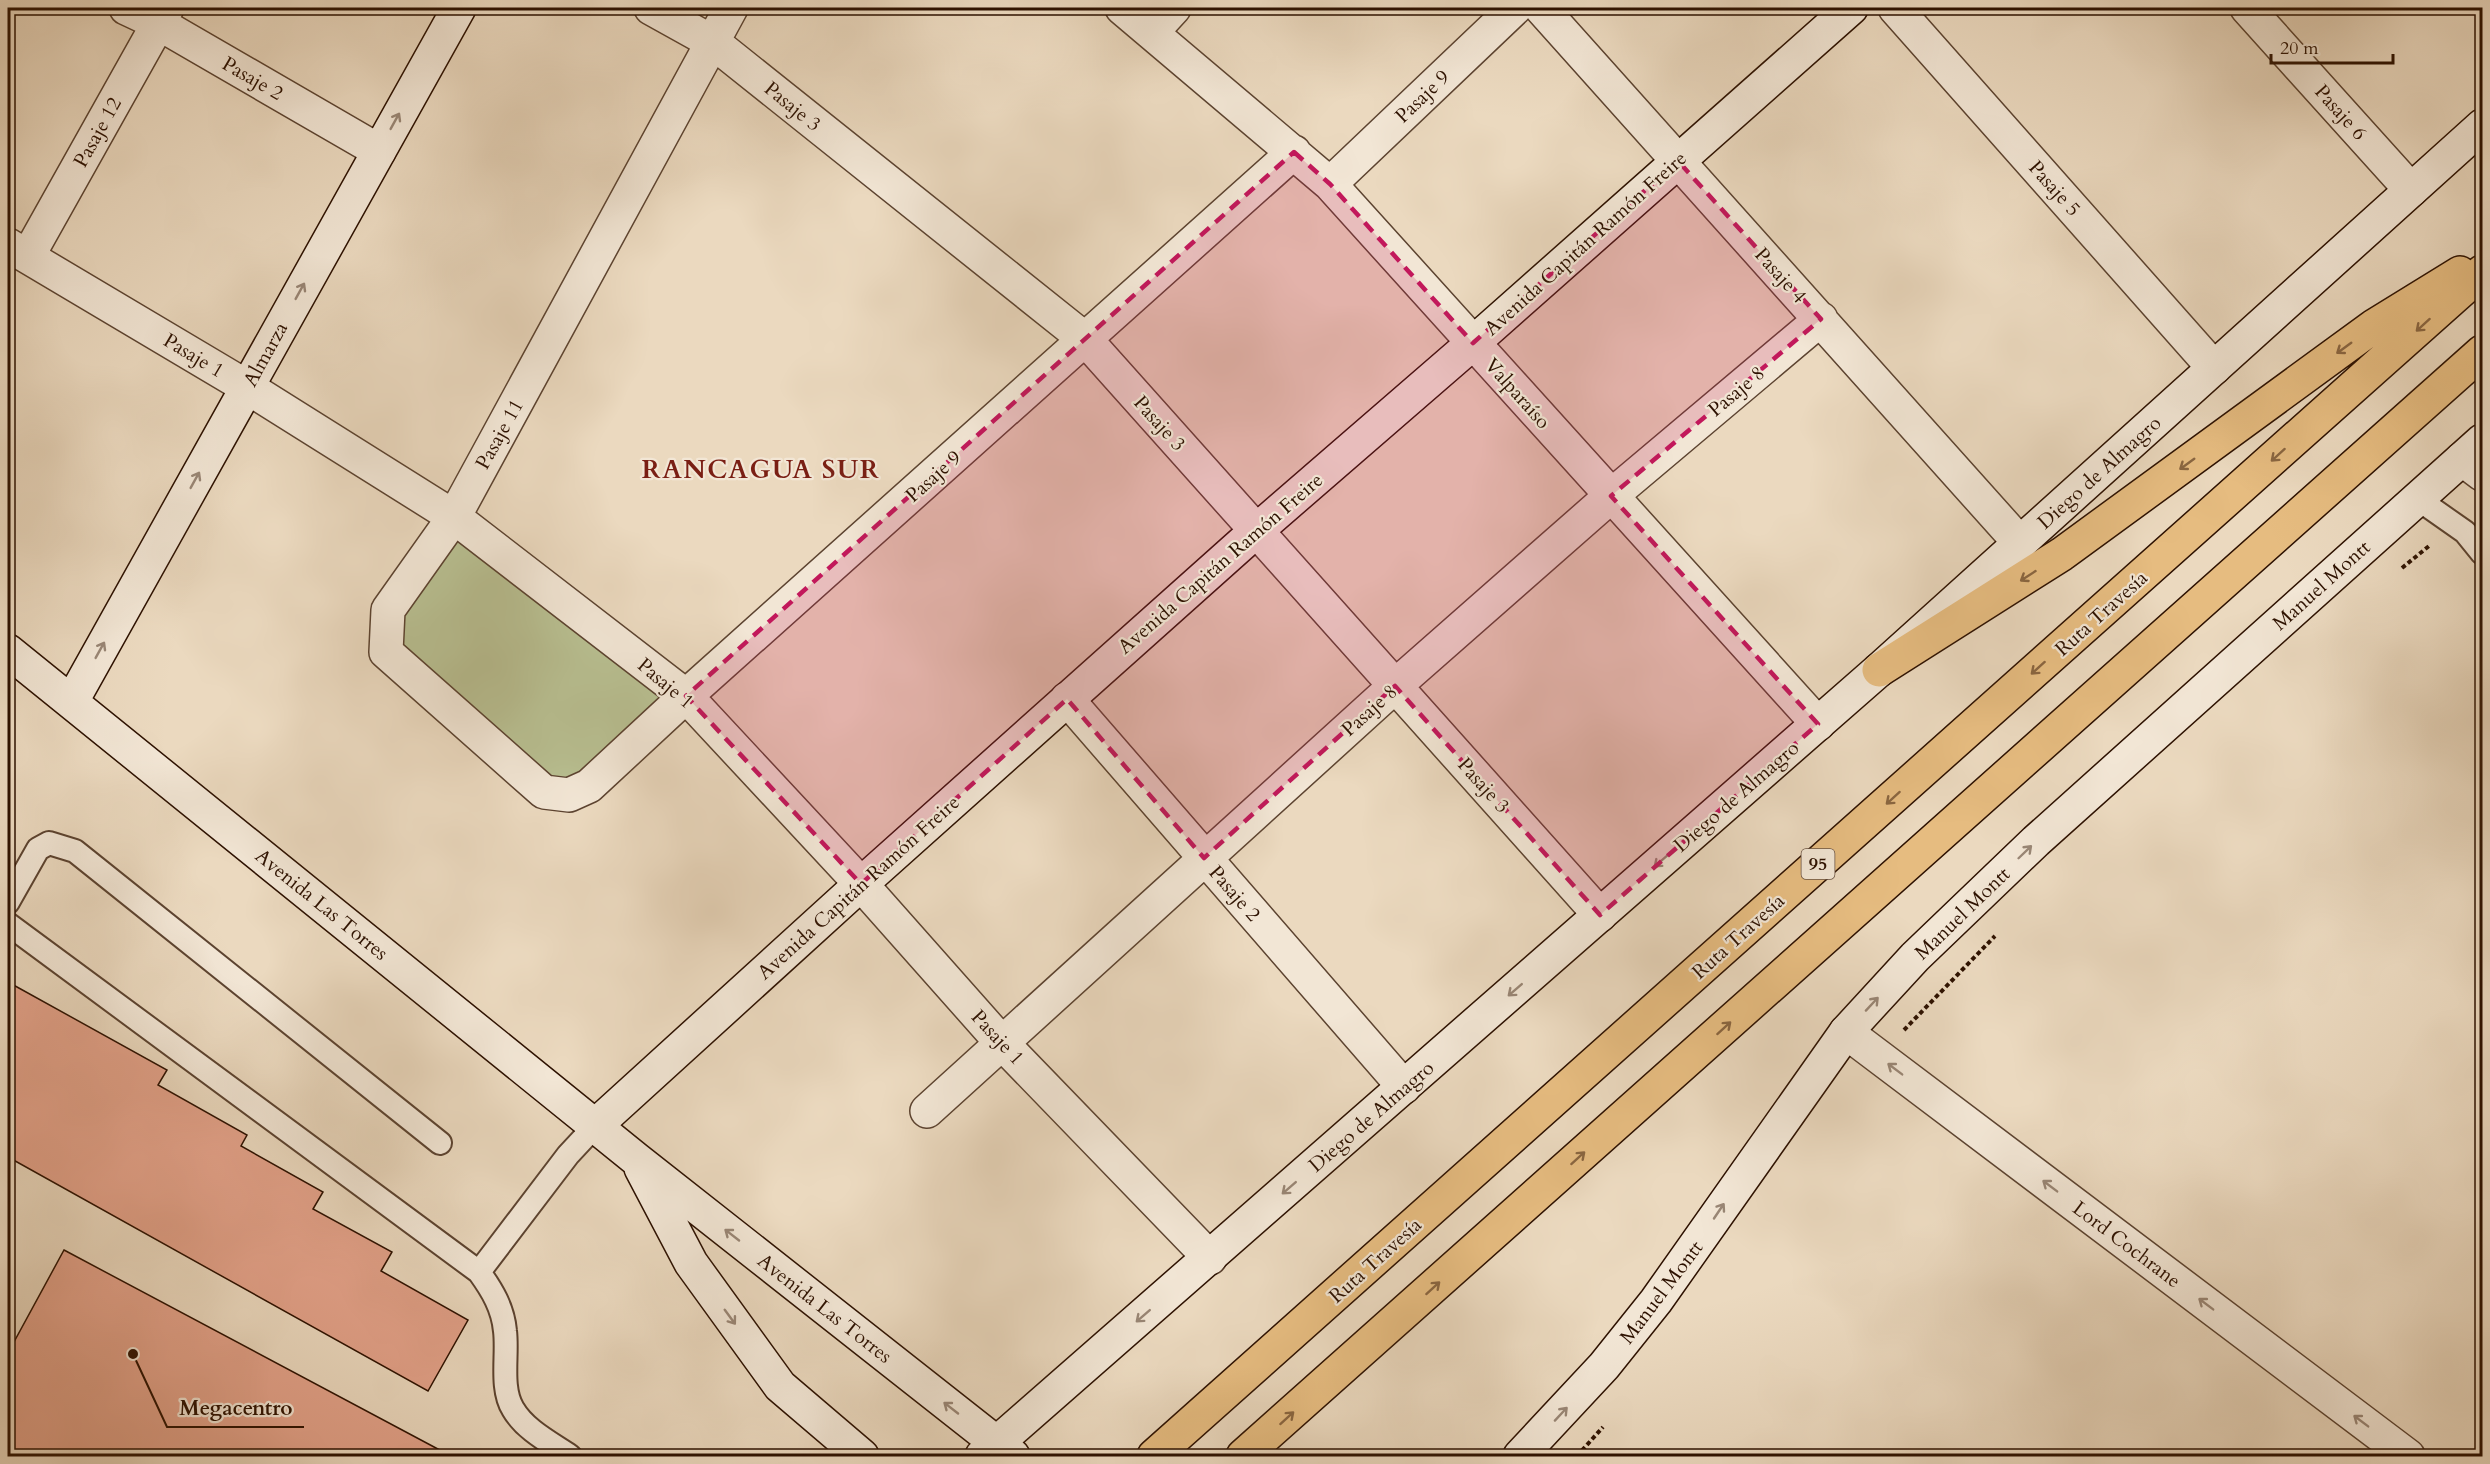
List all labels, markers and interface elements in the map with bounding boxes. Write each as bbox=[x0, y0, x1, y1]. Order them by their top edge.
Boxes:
scale bar bbox=[2271, 27, 2392, 65]
text: 20 m bbox=[2280, 36, 2319, 61]
street label: Pasaje 2 bbox=[217, 50, 288, 107]
street label: Pasaje 9 bbox=[1389, 64, 1456, 129]
street label: Pasaje 3 bbox=[758, 75, 827, 138]
street label: Pasaje 6 bbox=[2308, 79, 2373, 146]
street label: Pasaje 12 bbox=[67, 92, 128, 172]
one-way arrow bbox=[390, 113, 402, 130]
street label: Avenida Capitán Ramón Freire bbox=[1478, 145, 1692, 342]
street label: Pasaje 5 bbox=[2022, 155, 2087, 222]
street label: Pasaje 4 bbox=[1748, 242, 1813, 309]
one-way arrow bbox=[295, 283, 307, 300]
street label: Almarza bbox=[237, 317, 294, 391]
one-way arrow bbox=[2416, 318, 2431, 332]
street label: Pasaje 1 bbox=[158, 327, 229, 384]
one-way arrow bbox=[2336, 341, 2352, 354]
street label: Valparaíso bbox=[1479, 352, 1557, 435]
street label: Pasaje 8 bbox=[1702, 360, 1770, 423]
street label: Pasaje 3 bbox=[1127, 390, 1192, 457]
street label: Pasaje 11 bbox=[469, 394, 530, 474]
street label: Diego de Almagro bbox=[2032, 409, 2167, 535]
street label: Pasaje 9 bbox=[900, 444, 967, 509]
one-way arrow bbox=[2270, 448, 2285, 462]
district label: RANCAGUA SUR bbox=[642, 452, 880, 487]
one-way arrow bbox=[2180, 458, 2196, 470]
street label: Avenida Capitán Ramón Freire bbox=[1112, 467, 1329, 660]
one-way arrow bbox=[189, 472, 201, 489]
street label: Manuel Montt bbox=[2267, 534, 2377, 637]
street label: Ruta Travesía bbox=[2049, 564, 2154, 662]
one-way arrow bbox=[2020, 570, 2037, 582]
one-way arrow bbox=[94, 642, 106, 659]
street label: Pasaje 1 bbox=[632, 652, 700, 715]
one-way arrow bbox=[2031, 661, 2046, 675]
street label: Pasaje 8 bbox=[1336, 678, 1403, 743]
street label: Diego de Almagro bbox=[1668, 734, 1805, 858]
street label: Pasaje 3 bbox=[1451, 752, 1516, 819]
street label: Avenida Capitán Ramón Freire bbox=[751, 789, 965, 986]
one-way arrow bbox=[1885, 791, 1900, 805]
street label: Avenida Las Torres bbox=[250, 842, 394, 966]
one-way arrow bbox=[2018, 844, 2033, 859]
road number: 95 bbox=[1802, 849, 1834, 879]
one-way arrow bbox=[1654, 854, 1669, 868]
street label: Pasaje 2 bbox=[1203, 860, 1267, 927]
street label: Manuel Montt bbox=[1909, 860, 2016, 966]
street label: Ruta Travesía bbox=[1686, 887, 1791, 985]
one-way arrow bbox=[1507, 983, 1522, 997]
one-way arrow bbox=[1865, 996, 1879, 1011]
street label: Pasaje 1 bbox=[965, 1004, 1030, 1071]
one-way arrow bbox=[1716, 1021, 1731, 1035]
street label: Diego de Almagro bbox=[1303, 1054, 1440, 1178]
one-way arrow bbox=[1887, 1063, 1903, 1075]
one-way arrow bbox=[1570, 1151, 1585, 1165]
one-way arrow bbox=[2043, 1180, 2059, 1193]
one-way arrow bbox=[1282, 1181, 1297, 1195]
street label: Lord Cochrane bbox=[2067, 1195, 2186, 1294]
one-way arrow bbox=[1713, 1204, 1725, 1220]
street label: Ruta Travesía bbox=[1323, 1211, 1428, 1309]
one-way arrow bbox=[725, 1228, 741, 1241]
street label: Manuel Montt bbox=[1614, 1235, 1710, 1350]
street label: Avenida Las Torres bbox=[752, 1247, 898, 1369]
one-way arrow bbox=[1425, 1281, 1440, 1295]
one-way arrow bbox=[2198, 1297, 2214, 1310]
one-way arrow bbox=[724, 1309, 736, 1325]
one-way arrow bbox=[1135, 1310, 1151, 1323]
callout: Megacentro bbox=[167, 1388, 304, 1427]
text: Megacentro bbox=[179, 1394, 293, 1423]
one-way arrow bbox=[944, 1401, 960, 1414]
one-way arrow bbox=[1554, 1407, 1568, 1422]
one-way arrow bbox=[1279, 1411, 1294, 1425]
one-way arrow bbox=[2354, 1415, 2370, 1428]

